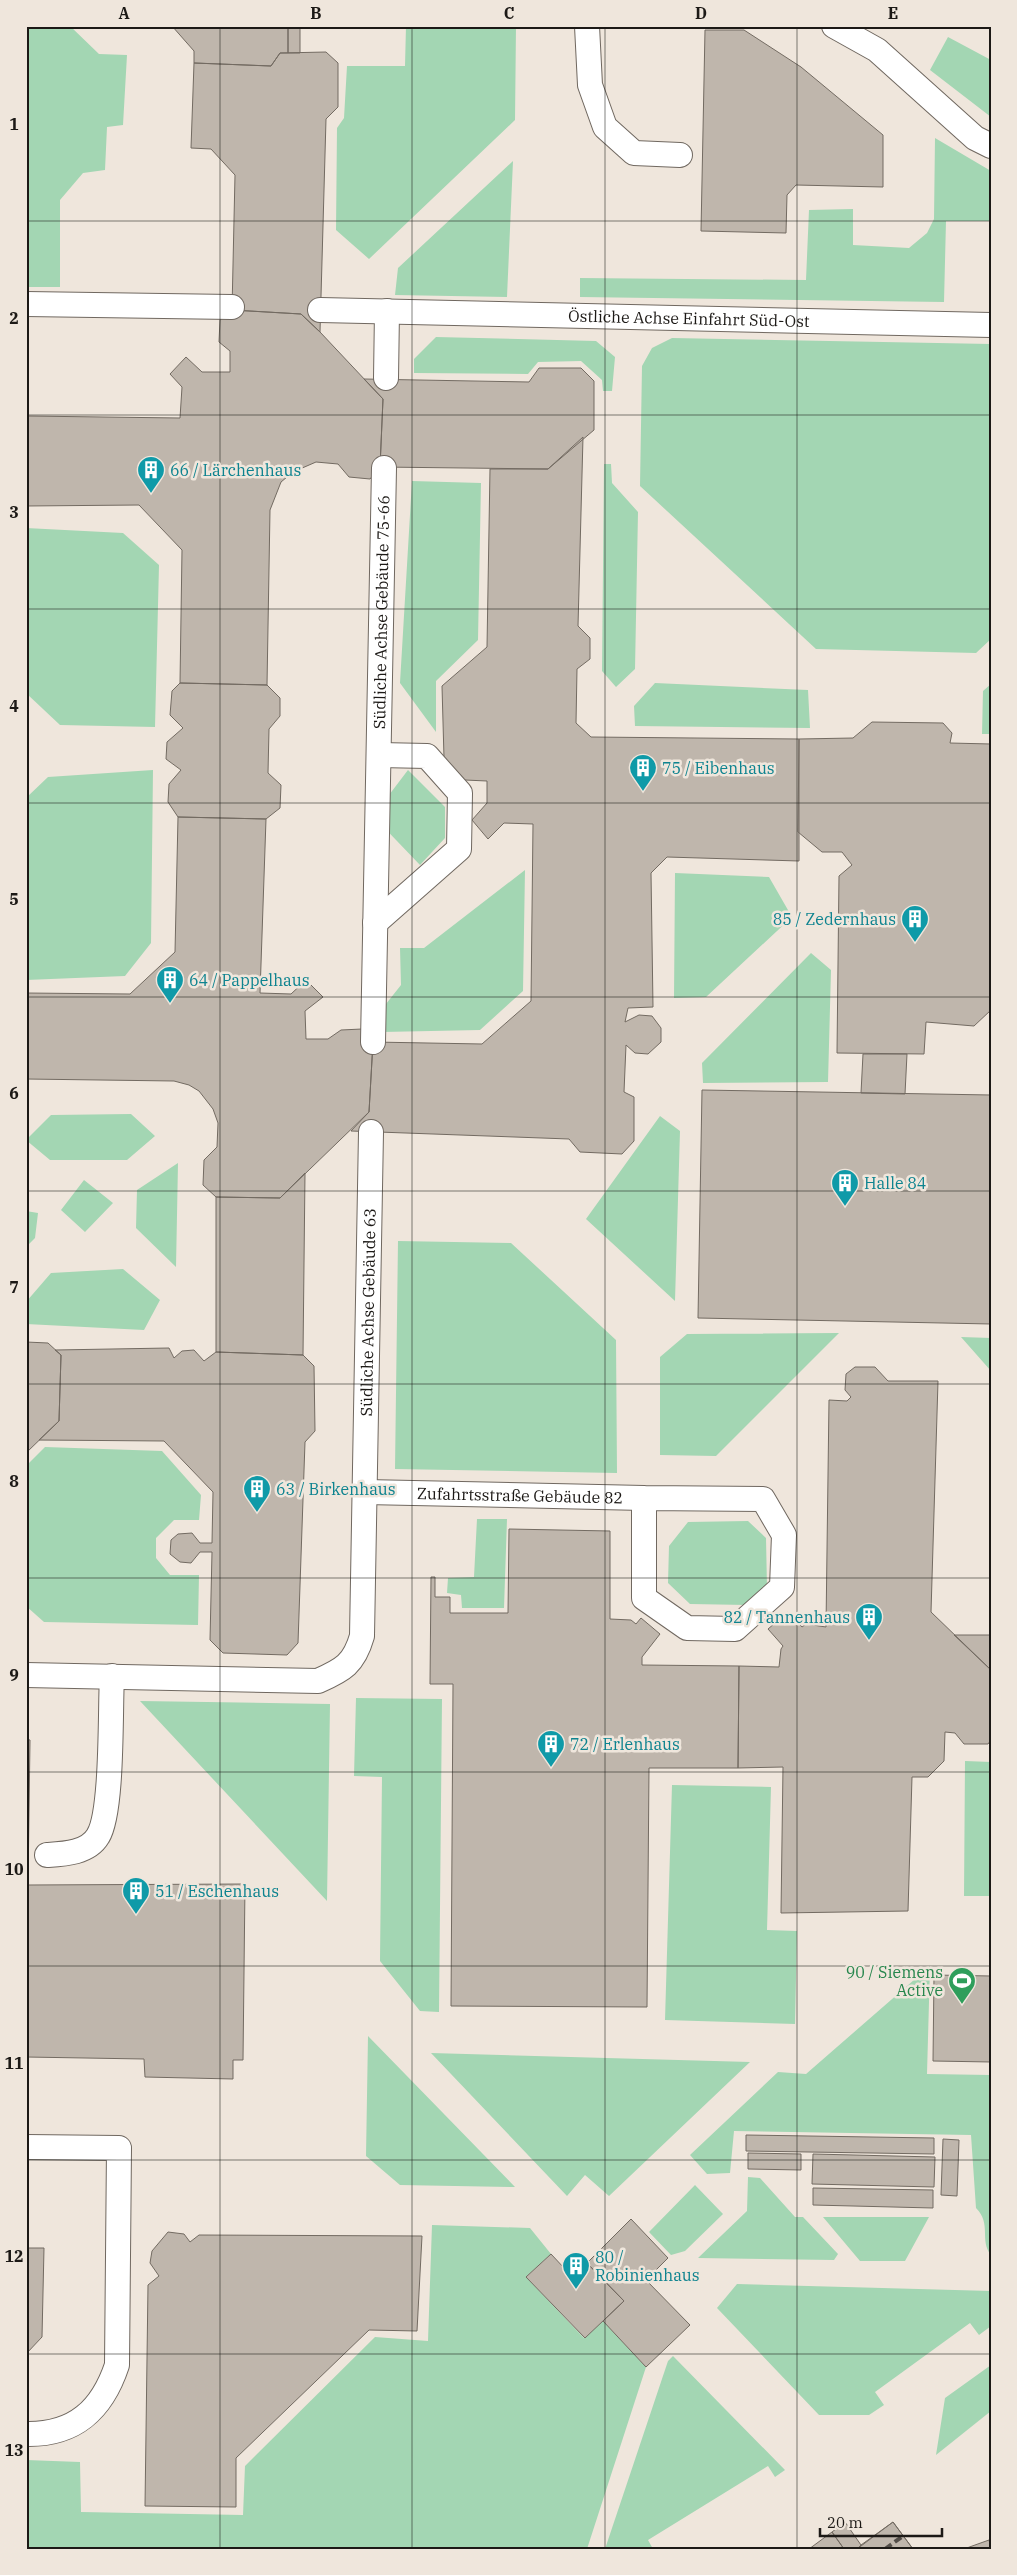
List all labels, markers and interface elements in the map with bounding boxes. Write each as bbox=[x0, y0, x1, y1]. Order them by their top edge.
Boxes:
text: A bbox=[118, 3, 130, 23]
text: B bbox=[310, 3, 322, 23]
text: C bbox=[504, 3, 514, 23]
text: D bbox=[695, 3, 707, 23]
text: E bbox=[888, 3, 898, 23]
text: 1 bbox=[9, 114, 19, 134]
street label: Östliche Achse Einfahrt Süd-Ost bbox=[568, 306, 810, 331]
text: 2 bbox=[9, 308, 19, 328]
building icon: 66 / Lärchenhaus bbox=[136, 455, 166, 494]
place label: 66 / Lärchenhaus bbox=[170, 460, 301, 480]
street label: Südliche Achse Gebäude 75-66 bbox=[369, 495, 393, 729]
text: 3 bbox=[9, 502, 19, 522]
text: 4 bbox=[9, 696, 19, 716]
building icon: 75 / Eibenhaus bbox=[628, 753, 658, 792]
place label: 75 / Eibenhaus bbox=[662, 758, 775, 778]
text: 5 bbox=[9, 889, 19, 909]
building icon: 85 / Zedernhaus bbox=[900, 904, 930, 943]
place label: 85 / Zedernhaus bbox=[773, 909, 896, 929]
building icon: 64 / Pappelhaus bbox=[155, 965, 185, 1004]
place label: 64 / Pappelhaus bbox=[189, 970, 309, 990]
text: 6 bbox=[9, 1083, 19, 1103]
building icon: Halle 84 bbox=[830, 1168, 860, 1207]
place label: Halle 84 bbox=[864, 1173, 926, 1193]
street label: Südliche Achse Gebäude 63 bbox=[356, 1208, 380, 1416]
text: 7 bbox=[9, 1277, 19, 1297]
text: 8 bbox=[9, 1471, 19, 1491]
building icon: 63 / Birkenhaus bbox=[242, 1474, 272, 1513]
place label: 63 / Birkenhaus bbox=[276, 1479, 396, 1499]
street label: Zufahrtsstraße Gebäude 82 bbox=[417, 1483, 623, 1508]
building icon: 82 / Tannenhaus bbox=[854, 1602, 884, 1641]
place label: 82 / Tannenhaus bbox=[723, 1607, 850, 1627]
text: 9 bbox=[9, 1665, 19, 1685]
building icon: 72 / Erlenhaus bbox=[536, 1729, 566, 1768]
place label: 72 / Erlenhaus bbox=[570, 1734, 680, 1754]
text: 10 bbox=[4, 1859, 24, 1879]
building icon: 51 / Eschenhaus bbox=[121, 1876, 151, 1915]
place label: 51 / Eschenhaus bbox=[155, 1881, 279, 1901]
place label: 90 / Siemens Active bbox=[846, 1962, 943, 2000]
sports icon: 90 / Siemens Active bbox=[947, 1966, 977, 2005]
text: 11 bbox=[4, 2053, 24, 2073]
text: 12 bbox=[4, 2246, 24, 2266]
place label: 80 / Robinienhaus bbox=[595, 2247, 700, 2285]
building icon: 80 / Robinienhaus bbox=[561, 2251, 591, 2290]
text: 13 bbox=[4, 2440, 24, 2460]
scale bar bbox=[820, 2505, 942, 2537]
text: 20 m bbox=[827, 2513, 863, 2532]

